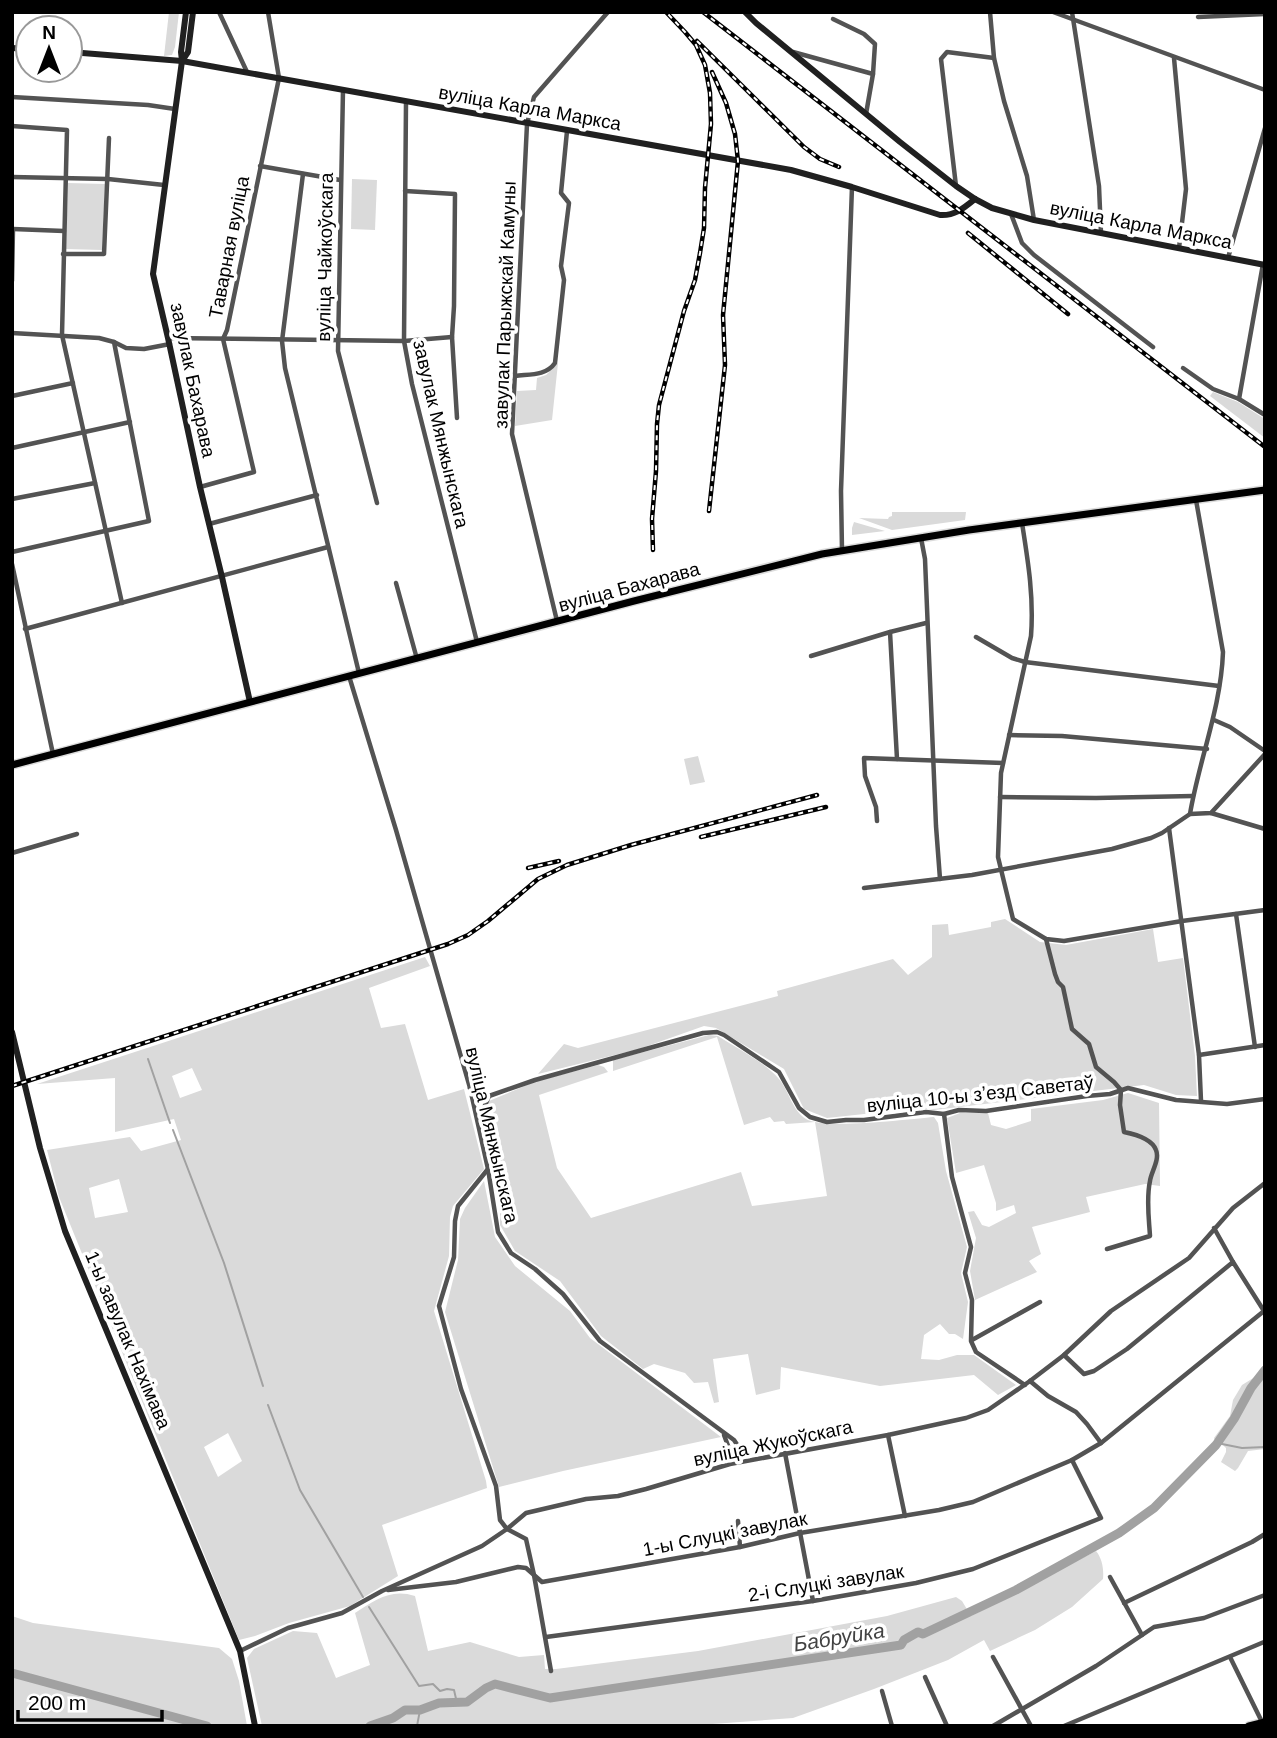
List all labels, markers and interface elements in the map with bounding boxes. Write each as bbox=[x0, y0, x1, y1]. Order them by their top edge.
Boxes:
north arrow bbox=[14, 14, 84, 84]
text: N bbox=[42, 22, 56, 43]
street label: вуліца Карла Маркса bbox=[437, 82, 623, 134]
street label: вуліца Чайкоўскага bbox=[313, 172, 337, 342]
street label: Таварная вуліца bbox=[205, 174, 253, 320]
street label: завулак Парыжскай Камуны bbox=[490, 181, 520, 429]
street label: вуліца Карла Маркса bbox=[1048, 197, 1234, 253]
street label: завулак Бахарава bbox=[166, 301, 220, 460]
street label: завулак Мянжынскага bbox=[409, 338, 473, 531]
street label: вуліца Бахарава bbox=[556, 558, 702, 616]
street label: вуліца Мянжынскага bbox=[462, 1045, 523, 1226]
street label: вуліца 10-ы зʼезд Саветаў bbox=[866, 1072, 1095, 1116]
street label: 1-ы завулак Нахімава bbox=[81, 1248, 175, 1432]
street label: вуліца Жукоўскага bbox=[692, 1416, 855, 1470]
street label: 1-ы Слуцкі завулак bbox=[641, 1508, 810, 1560]
street label: 2-і Слуцкі завулак bbox=[747, 1560, 906, 1606]
water label: Бабруйка bbox=[792, 1618, 886, 1656]
scale bar bbox=[18, 1678, 161, 1722]
text: 200 m bbox=[28, 1691, 86, 1714]

